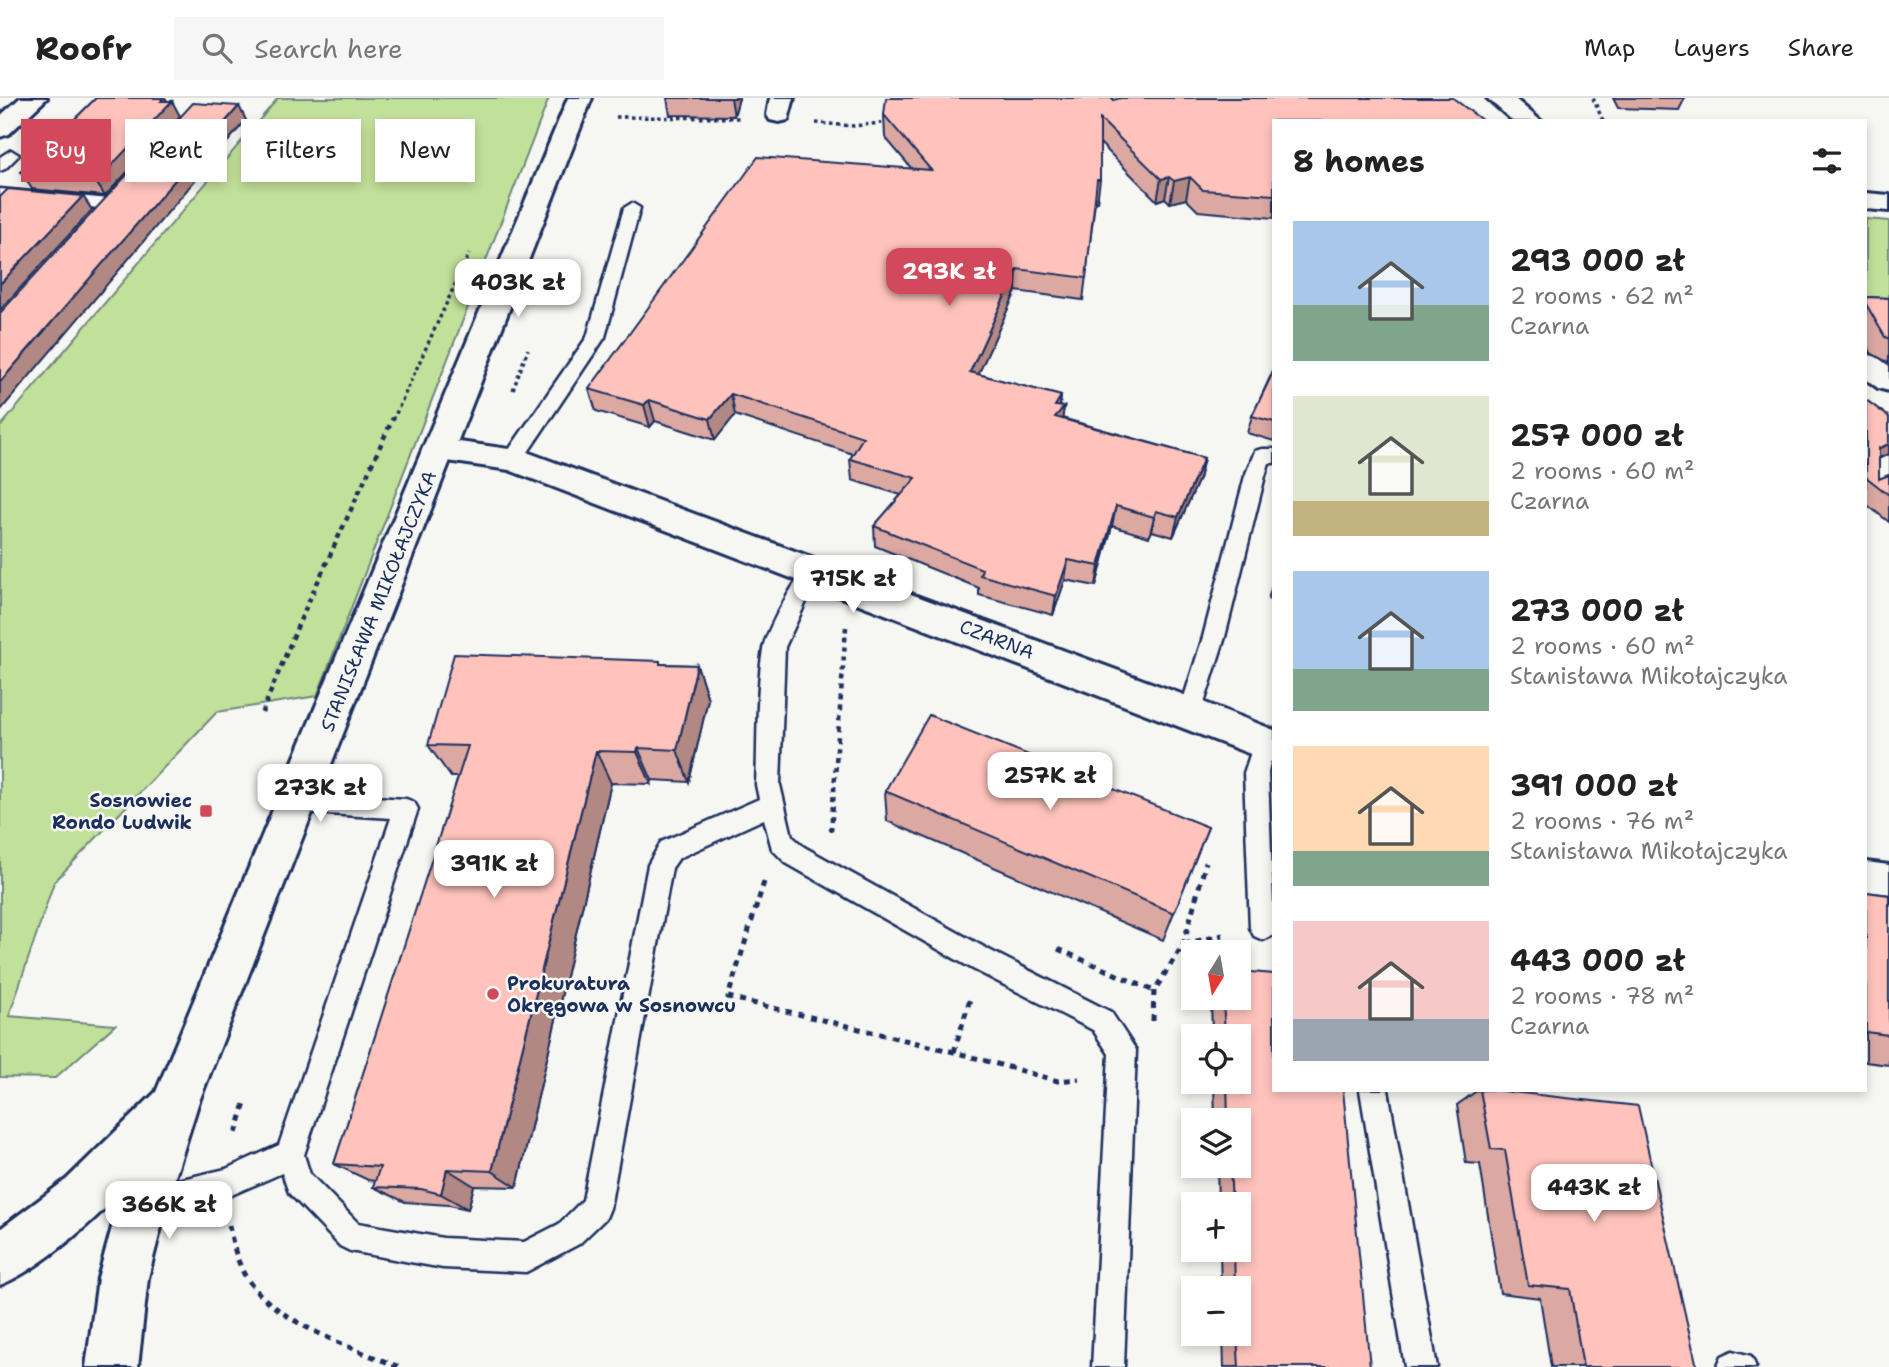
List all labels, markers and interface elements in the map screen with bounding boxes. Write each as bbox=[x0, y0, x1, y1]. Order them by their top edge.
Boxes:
search box bbox=[174, 17, 664, 80]
text: Roofr bbox=[35, 26, 132, 71]
icon: search bbox=[198, 29, 236, 67]
text: Search here bbox=[254, 31, 403, 66]
text: Map bbox=[1584, 32, 1635, 64]
text: Layers bbox=[1673, 32, 1750, 64]
text: Share bbox=[1788, 32, 1854, 64]
chip: Buy bbox=[21, 119, 111, 182]
chip: Rent bbox=[125, 119, 227, 182]
chip: Filters bbox=[241, 119, 361, 182]
chip: New bbox=[375, 119, 475, 182]
text: 8 homes bbox=[1293, 141, 1425, 182]
icon: filters bbox=[1808, 142, 1846, 180]
text: 293 000 zł bbox=[1510, 240, 1685, 281]
pin: 293K zł bbox=[884, 248, 1014, 308]
icon: home bbox=[1349, 249, 1433, 333]
text: 293K zł bbox=[902, 256, 996, 286]
pin: 403K zł bbox=[453, 260, 583, 319]
text: 403K zł bbox=[471, 267, 565, 297]
text: 2 rooms · 62 m² bbox=[1510, 281, 1694, 311]
text: Czarna bbox=[1510, 311, 1589, 341]
text: 257 000 zł bbox=[1510, 415, 1684, 456]
icon: home bbox=[1349, 424, 1433, 508]
text: 2 rooms · 60 m² bbox=[1510, 456, 1695, 486]
street label: STANISŁAWA MIKOŁAJCZYKA bbox=[315, 467, 442, 735]
text: Czarna bbox=[1510, 486, 1589, 516]
pin: 715K zł bbox=[788, 556, 918, 615]
text: 715K zł bbox=[810, 563, 896, 593]
text: 273 000 zł bbox=[1510, 590, 1684, 631]
icon: home bbox=[1349, 599, 1433, 683]
street label: CZARNA bbox=[956, 614, 1038, 665]
text: 2 rooms · 60 m² bbox=[1510, 631, 1695, 661]
text: Stanisława Mikołajczyka bbox=[1510, 661, 1788, 691]
pin: 257K zł bbox=[985, 752, 1115, 812]
text: 257K zł bbox=[1004, 760, 1096, 790]
pin: 273K zł bbox=[255, 764, 385, 824]
text: 391 000 zł bbox=[1510, 765, 1678, 806]
text: 273K zł bbox=[273, 772, 367, 802]
icon: home bbox=[1349, 774, 1433, 858]
place label: Sosnowiec Rondo Ludwik bbox=[52, 788, 192, 835]
marker: Sosnowiec Rondo Ludwik bbox=[198, 803, 214, 819]
text: 2 rooms · 76 m² bbox=[1510, 806, 1694, 836]
text: Stanisława Mikołajczyka bbox=[1510, 836, 1788, 866]
pin: 391K zł bbox=[429, 840, 559, 900]
text: 391K zł bbox=[450, 848, 538, 878]
north arrow bbox=[1181, 940, 1251, 1010]
map controls bbox=[1181, 940, 1251, 1346]
text: 443 000 zł bbox=[1510, 940, 1685, 981]
icon: home bbox=[1349, 949, 1433, 1033]
place label: Prokuratura Okręgowa w Sosnowcu bbox=[507, 971, 736, 1018]
text: 2 rooms · 78 m² bbox=[1510, 981, 1694, 1011]
marker: Prokuratura Okręgowa w Sosnowcu bbox=[485, 986, 501, 1002]
text: Czarna bbox=[1510, 1011, 1589, 1041]
button: locate bbox=[1181, 1024, 1251, 1094]
button: layers bbox=[1181, 1108, 1251, 1178]
pin: 443K zł bbox=[1529, 1164, 1659, 1224]
text: 443K zł bbox=[1547, 1172, 1641, 1202]
pin: 366K zł bbox=[104, 1182, 234, 1241]
text: 366K zł bbox=[121, 1189, 217, 1219]
button: + bbox=[1181, 1192, 1251, 1262]
button: − bbox=[1181, 1276, 1251, 1346]

